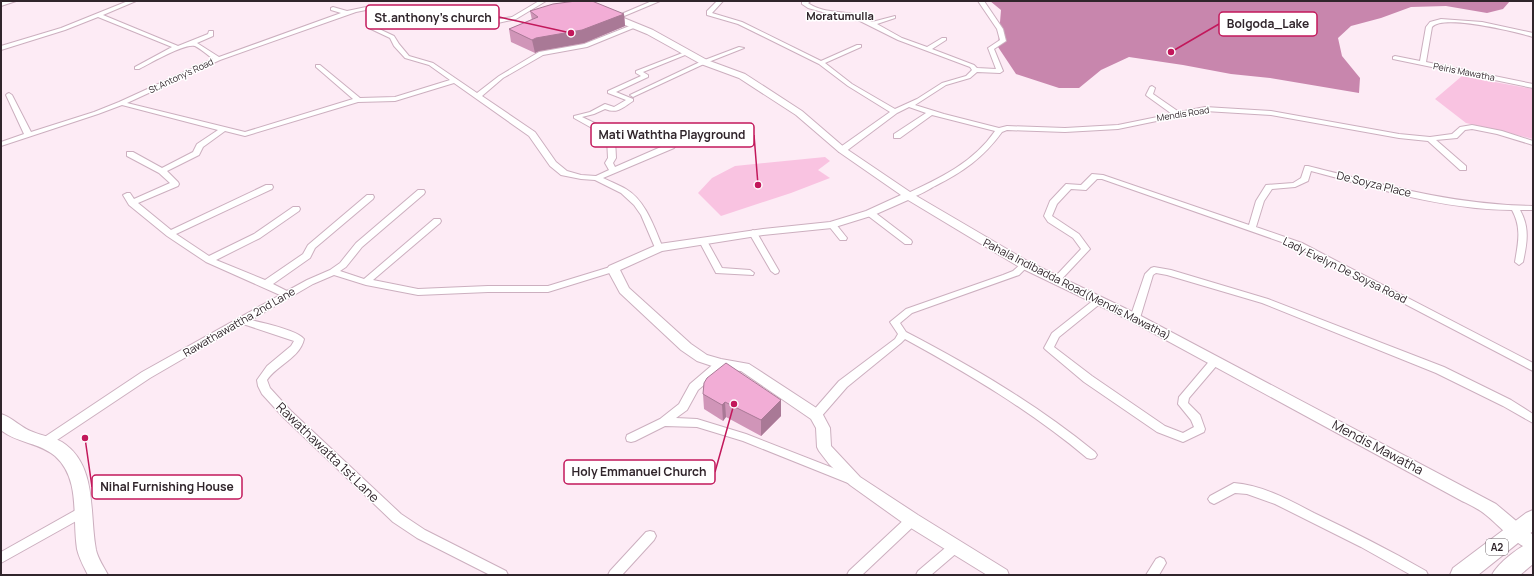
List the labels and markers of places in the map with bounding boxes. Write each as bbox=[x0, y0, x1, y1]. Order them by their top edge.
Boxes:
callout: St.anthony's church bbox=[366, 5, 499, 29]
callout: Bolgoda_Lake bbox=[1219, 12, 1317, 36]
callout: Mati Waththa Playground bbox=[591, 123, 754, 147]
callout: Holy Emmanuel Church bbox=[564, 460, 715, 484]
callout: Nihal Furnishing House bbox=[92, 475, 242, 499]

